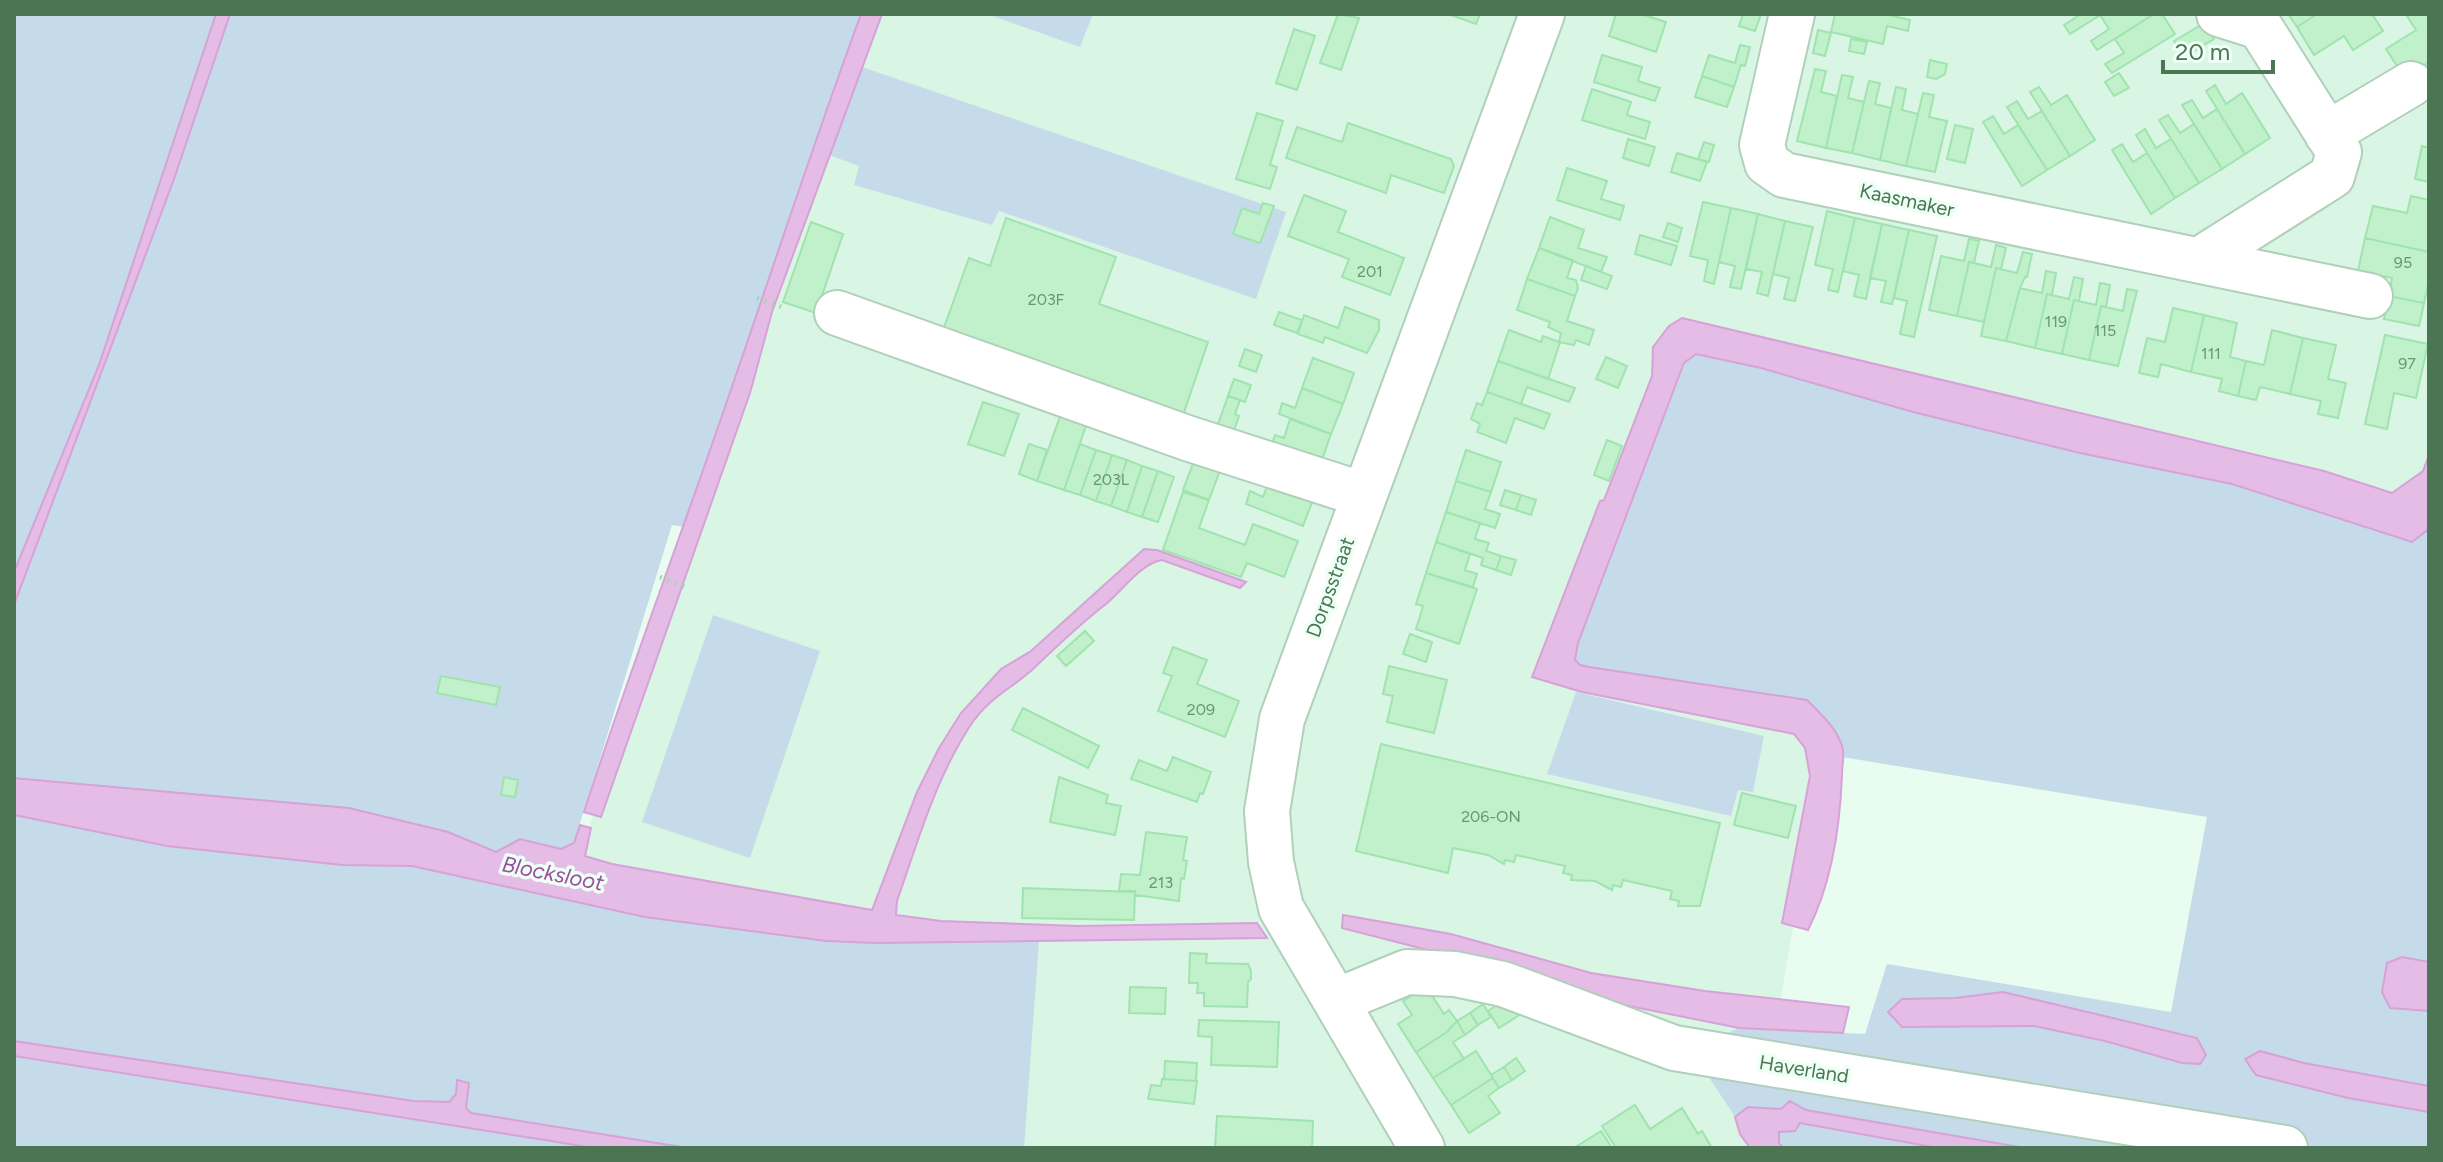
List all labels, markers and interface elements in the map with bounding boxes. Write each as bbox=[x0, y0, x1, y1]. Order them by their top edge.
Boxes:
scale bar bbox=[2163, 24, 2273, 74]
text: 20 m bbox=[2175, 37, 2230, 66]
street label: Kaasmaker bbox=[1857, 178, 1957, 222]
house number: 95 bbox=[2394, 253, 2412, 272]
house number: 201 bbox=[1357, 262, 1383, 281]
house number: 203F bbox=[1028, 290, 1065, 309]
house number: 119 bbox=[2045, 312, 2067, 331]
house number: 115 bbox=[2094, 321, 2116, 340]
house number: 111 bbox=[2201, 344, 2221, 363]
house number: 97 bbox=[2398, 354, 2416, 373]
house number: 203L bbox=[1093, 470, 1130, 489]
street label: Dorpsstraat bbox=[1301, 534, 1359, 640]
house number: 209 bbox=[1187, 700, 1215, 719]
house number: 206-ON bbox=[1461, 807, 1521, 826]
water label: Blocksloot bbox=[500, 850, 607, 897]
house number: 213 bbox=[1149, 873, 1173, 892]
street label: Haverland bbox=[1757, 1050, 1851, 1088]

